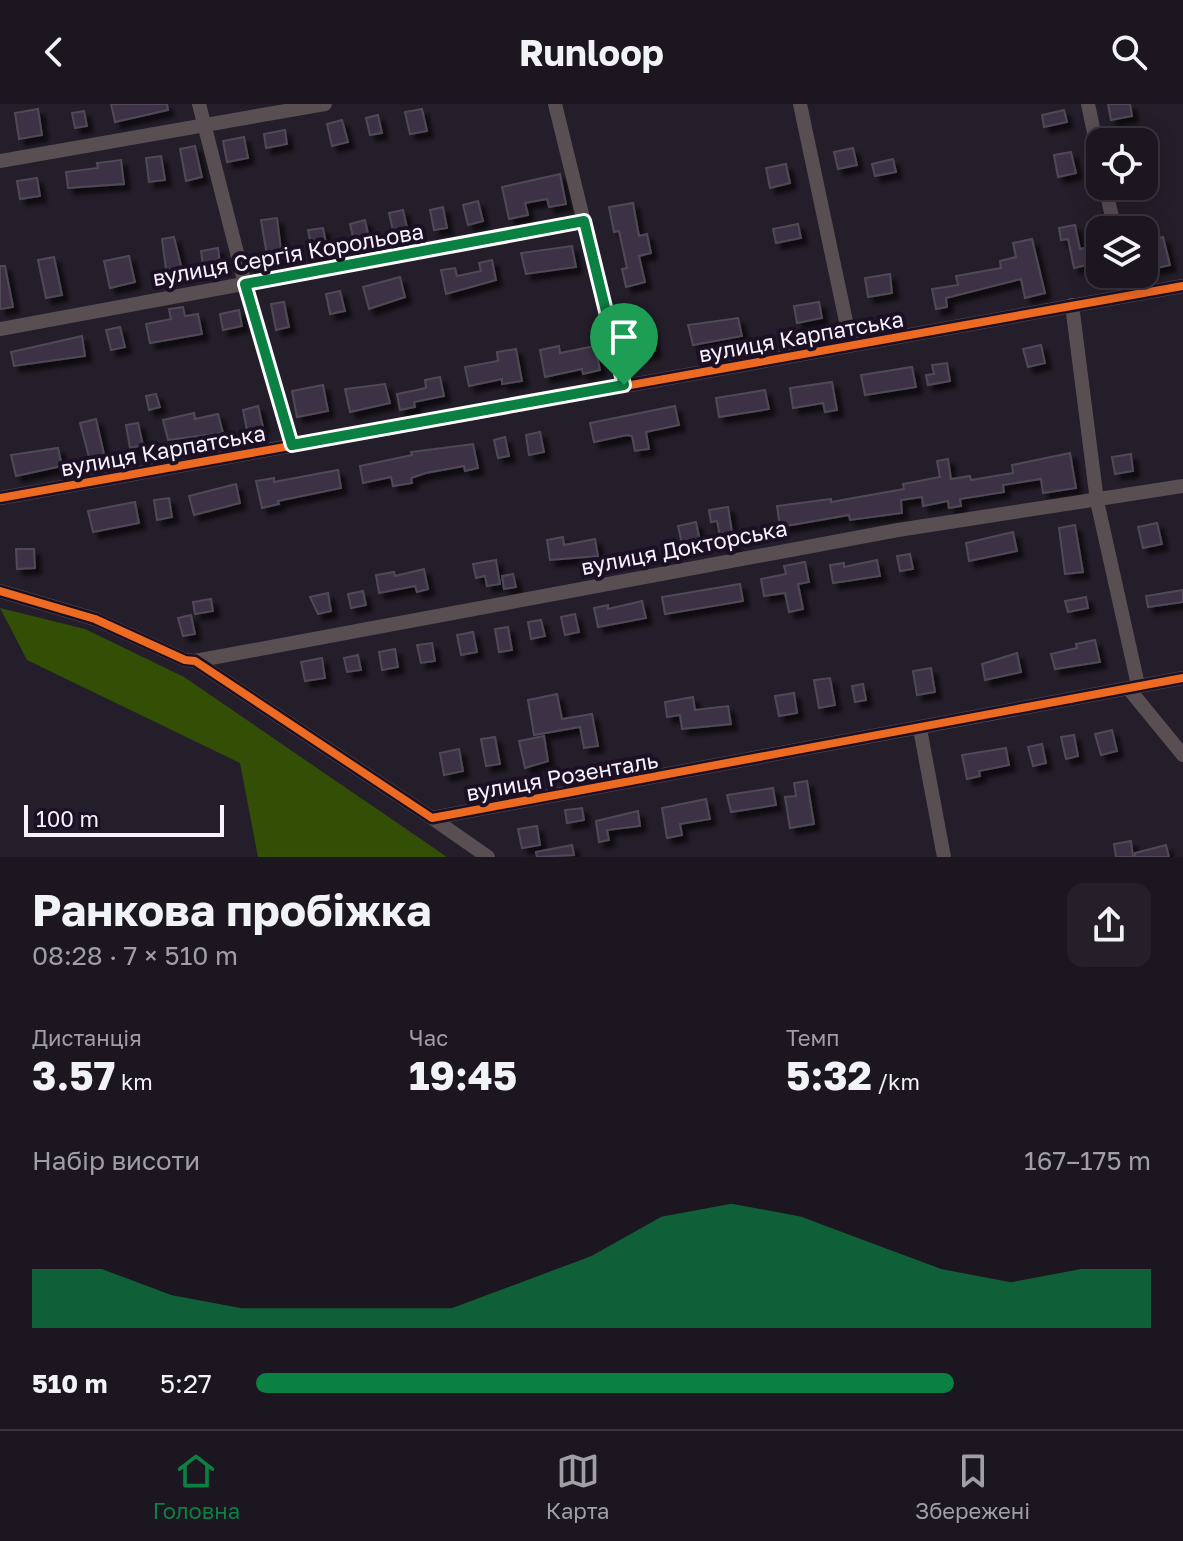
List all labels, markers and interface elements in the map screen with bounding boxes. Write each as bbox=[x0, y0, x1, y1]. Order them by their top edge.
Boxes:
icon: back bbox=[32, 30, 76, 74]
icon: search bbox=[1107, 30, 1151, 74]
text: Runloop bbox=[519, 31, 664, 74]
map controls bbox=[1086, 128, 1158, 288]
button: locate bbox=[1086, 128, 1158, 200]
button: layers bbox=[1086, 216, 1158, 288]
street label: вулиця Сергія Корольова bbox=[150, 217, 426, 291]
pin bbox=[590, 303, 658, 385]
street label: вулиця Карпатська bbox=[696, 305, 906, 367]
icon: arrive bbox=[602, 315, 646, 359]
street label: вулиця Карпатська bbox=[58, 419, 268, 481]
street label: вулиця Докторська bbox=[579, 514, 789, 580]
street label: вулиця Розенталь bbox=[464, 746, 660, 806]
scale bar bbox=[24, 801, 224, 837]
text: 100 m bbox=[36, 805, 99, 832]
text: Ранкова пробіжка bbox=[32, 883, 431, 936]
button: share bbox=[1067, 883, 1151, 967]
text: 08:28 · 7 × 510 m bbox=[32, 940, 238, 971]
text: Дистанція bbox=[32, 1024, 142, 1051]
text: Час bbox=[409, 1024, 448, 1051]
text: Темп bbox=[786, 1024, 839, 1051]
text: 3.57 bbox=[32, 1051, 115, 1099]
text: 19:45 bbox=[409, 1051, 517, 1099]
text: 5:32 bbox=[786, 1051, 872, 1099]
text: km bbox=[115, 1068, 153, 1095]
text: /km bbox=[872, 1068, 920, 1095]
text: Набір висоти bbox=[32, 1145, 200, 1176]
text: 167–175 m bbox=[1024, 1145, 1151, 1176]
text: 510 m bbox=[32, 1368, 107, 1399]
text: 5:27 bbox=[160, 1368, 212, 1399]
tab: Головна bbox=[153, 1449, 240, 1524]
tab: Карта bbox=[546, 1449, 609, 1524]
tab: Збережені bbox=[915, 1449, 1030, 1524]

